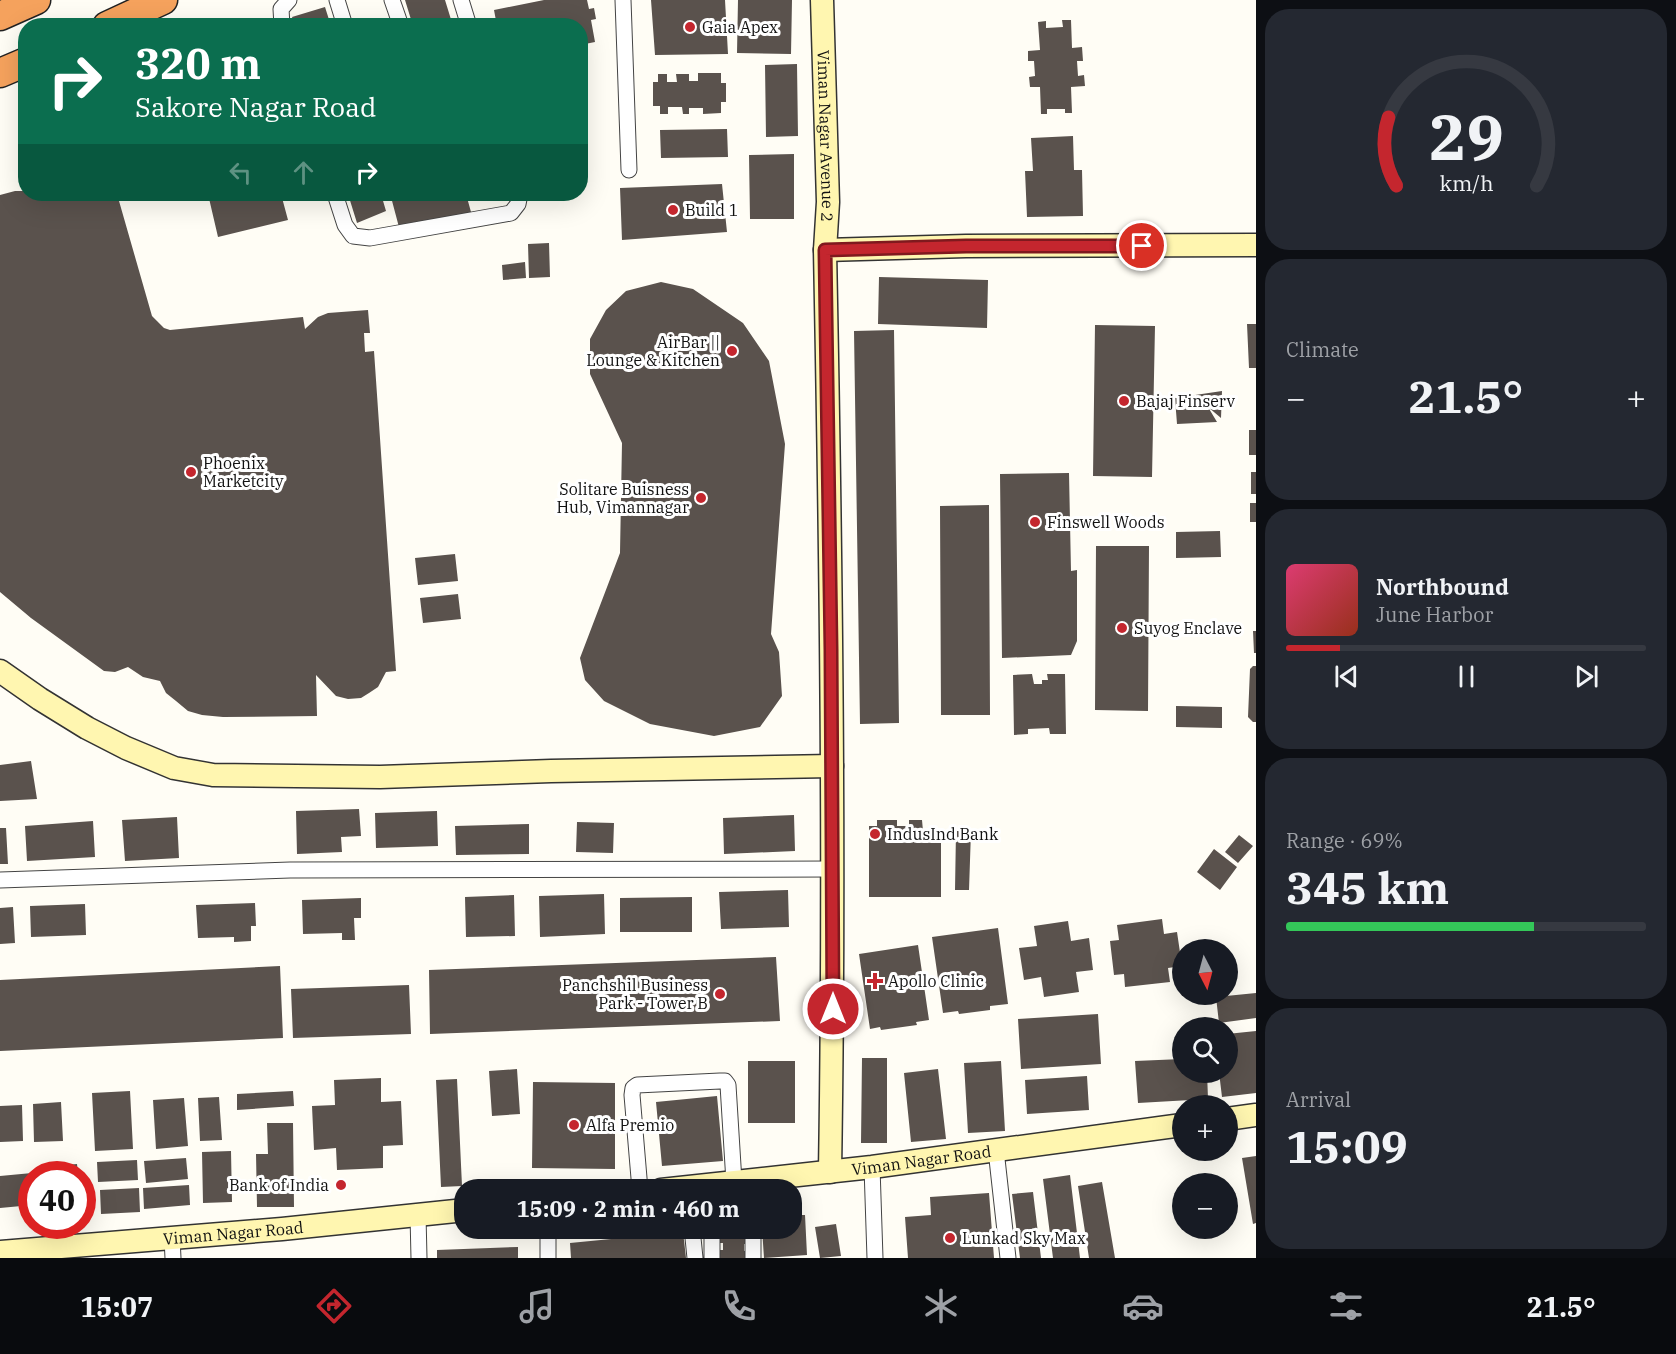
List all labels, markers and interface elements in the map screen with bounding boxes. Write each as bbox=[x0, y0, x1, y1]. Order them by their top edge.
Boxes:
place label: Gaia Apex bbox=[702, 17, 778, 37]
marker: Gaia Apex bbox=[683, 20, 697, 34]
text: 320 m bbox=[135, 36, 261, 91]
icon: right bbox=[36, 42, 114, 120]
street label: Viman Nagar Avenue 2 bbox=[813, 50, 838, 223]
text: Sakore Nagar Road bbox=[135, 89, 376, 124]
text: 29 bbox=[1429, 97, 1503, 178]
icon: left bbox=[224, 156, 257, 189]
icon: ahead bbox=[287, 156, 320, 189]
icon: right bbox=[350, 156, 383, 189]
text: km/h bbox=[1439, 170, 1493, 198]
place label: Build 1 bbox=[685, 200, 738, 220]
marker: Build 1 bbox=[666, 203, 680, 217]
pin bbox=[1116, 220, 1167, 271]
icon: arrive bbox=[1125, 229, 1158, 262]
place label: AirBar || Lounge & Kitchen bbox=[586, 332, 720, 370]
text: Climate bbox=[1286, 336, 1359, 363]
marker: AirBar || Lounge & Kitchen bbox=[725, 344, 739, 358]
text: 21.5° bbox=[1409, 367, 1523, 425]
text: − bbox=[1286, 376, 1306, 419]
text: + bbox=[1626, 376, 1646, 419]
place label: Bajaj Finserv bbox=[1136, 391, 1235, 411]
marker: Bajaj Finserv bbox=[1117, 394, 1131, 408]
place label: Phoenix Marketcity bbox=[203, 453, 284, 491]
marker: Phoenix Marketcity bbox=[184, 465, 198, 479]
place label: Solitare Buisness Hub, Vimannagar bbox=[557, 479, 689, 517]
marker: Solitare Buisness Hub, Vimannagar bbox=[694, 491, 708, 505]
place label: Finswell Woods bbox=[1047, 512, 1165, 532]
marker: Finswell Woods bbox=[1028, 515, 1042, 529]
text: Northbound bbox=[1376, 572, 1509, 601]
text: June Harbor bbox=[1376, 601, 1493, 628]
place label: Suyog Enclave bbox=[1134, 618, 1242, 638]
marker: Suyog Enclave bbox=[1115, 621, 1129, 635]
icon: previous bbox=[1330, 660, 1363, 693]
icon: pause bbox=[1450, 660, 1483, 693]
icon: next bbox=[1570, 660, 1603, 693]
place label: IndusInd Bank bbox=[887, 824, 999, 844]
marker: IndusInd Bank bbox=[868, 827, 882, 841]
text: Range · 69% bbox=[1286, 827, 1403, 854]
text: 345 km bbox=[1286, 858, 1449, 916]
north arrow bbox=[1172, 939, 1238, 1005]
map controls bbox=[1172, 939, 1238, 1239]
place label: Apollo Clinic bbox=[888, 971, 984, 991]
marker: Apollo Clinic bbox=[866, 972, 884, 990]
place label: Panchshil Business Park - Tower B bbox=[562, 975, 708, 1013]
position arrow bbox=[801, 977, 865, 1041]
marker: Panchshil Business Park - Tower B bbox=[713, 987, 727, 1001]
button: search bbox=[1172, 1017, 1238, 1083]
text: Arrival bbox=[1286, 1086, 1351, 1113]
button: + bbox=[1172, 1095, 1238, 1161]
place label: Alfa Premio bbox=[586, 1115, 674, 1135]
text: 15:09 bbox=[1286, 1117, 1408, 1175]
marker: Alfa Premio bbox=[567, 1118, 581, 1132]
street label: Viman Nagar Road bbox=[850, 1141, 993, 1179]
speed limit sign: 40 bbox=[18, 1161, 96, 1239]
button: − bbox=[1172, 1173, 1238, 1239]
place label: Bank of India bbox=[229, 1175, 329, 1195]
marker: Bank of India bbox=[334, 1178, 348, 1192]
text: 15:09 · 2 min · 460 m bbox=[516, 1194, 740, 1223]
street label: Viman Nagar Road bbox=[162, 1217, 305, 1249]
place label: Lunkad Sky Max bbox=[962, 1228, 1086, 1248]
marker: Lunkad Sky Max bbox=[943, 1231, 957, 1245]
icon: directions bbox=[313, 1285, 355, 1327]
icon: music bbox=[516, 1285, 558, 1327]
icon: phone bbox=[718, 1285, 760, 1327]
icon: climate bbox=[920, 1285, 962, 1327]
icon: car bbox=[1122, 1285, 1164, 1327]
icon: filters bbox=[1325, 1285, 1367, 1327]
text: 15:07 bbox=[80, 1289, 153, 1324]
text: 21.5° bbox=[1527, 1289, 1596, 1324]

